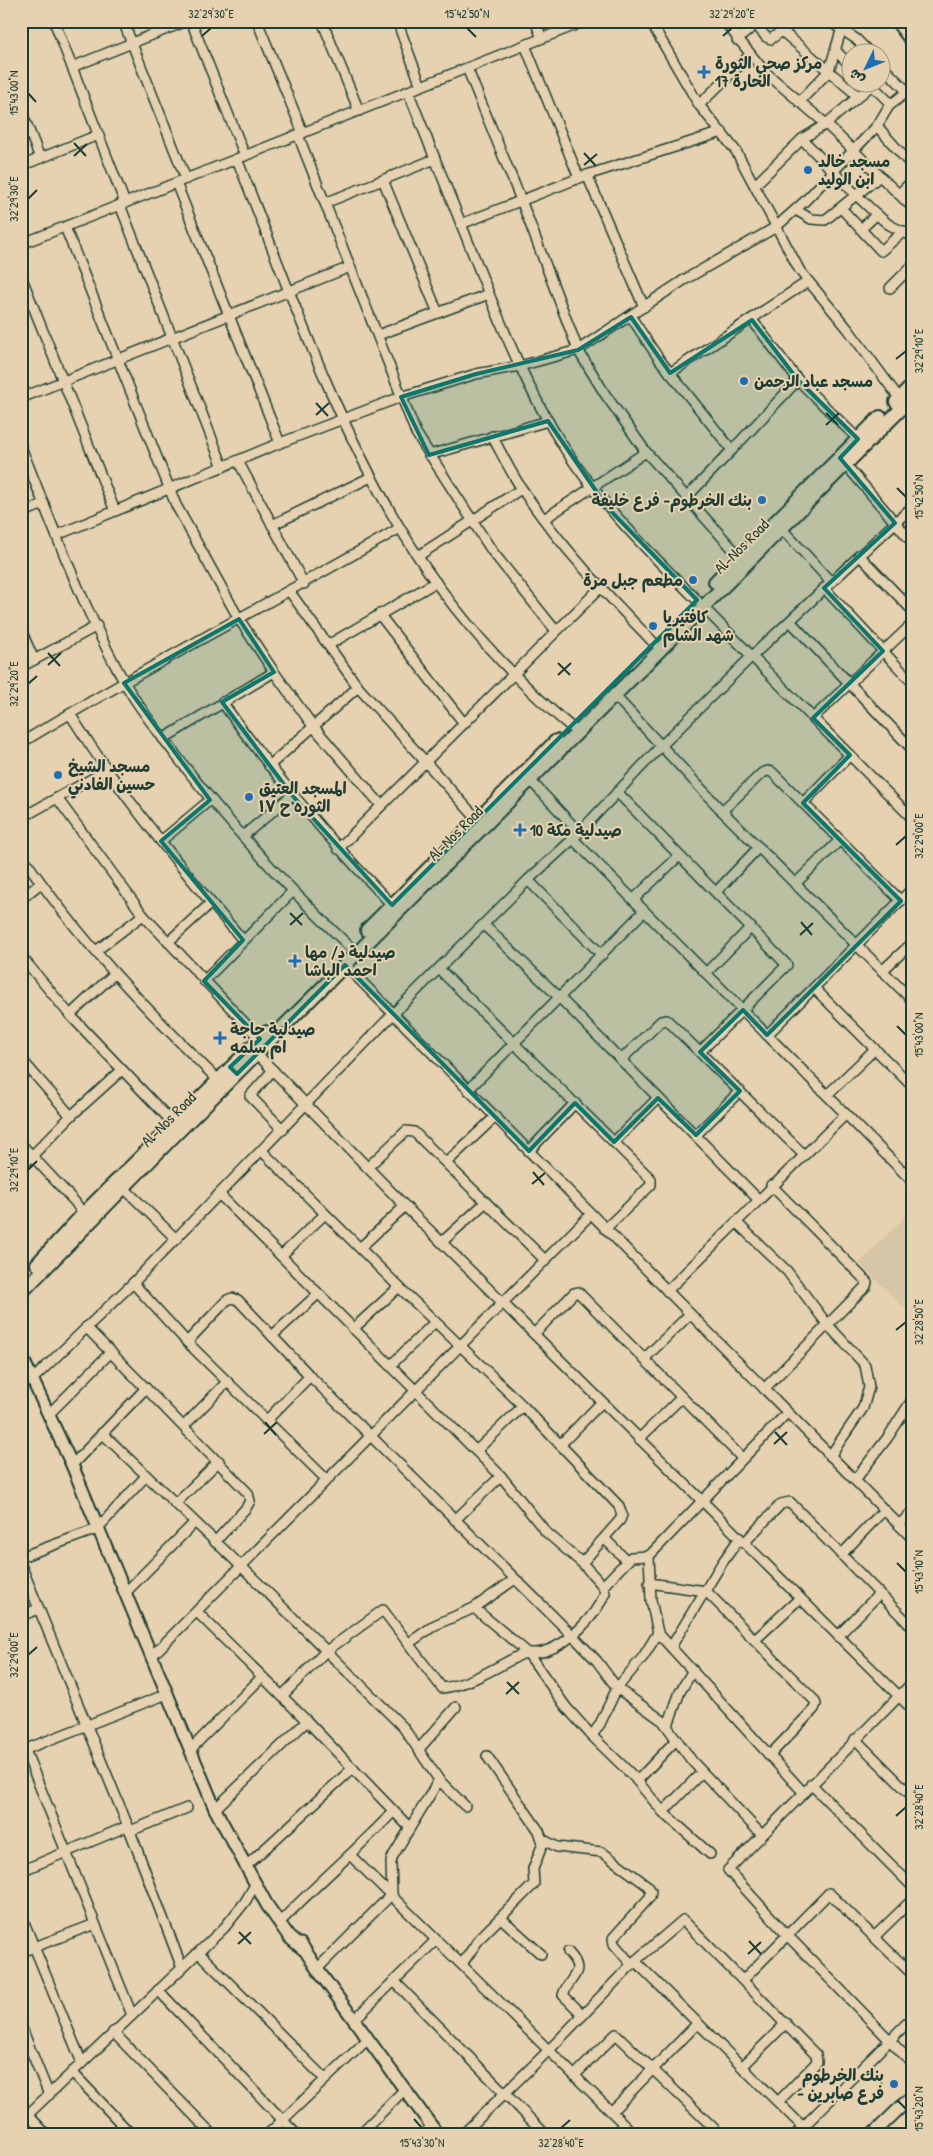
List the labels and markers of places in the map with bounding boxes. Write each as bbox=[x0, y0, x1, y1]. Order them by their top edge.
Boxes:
place label: مركز صحي الثورة الحارة 17 bbox=[715, 52, 822, 92]
marker: مركز صحي الثورة الحارة 17 bbox=[697, 65, 711, 79]
place label: مسجد خالد ابن الوليد bbox=[818, 150, 890, 191]
marker: مسجد خالد ابن الوليد bbox=[802, 164, 814, 176]
place label: مسجد عباد الرحمن bbox=[754, 370, 873, 392]
marker: مسجد عباد الرحمن bbox=[738, 375, 750, 387]
place label: بنك الخرطوم- فرع خليفة bbox=[591, 489, 752, 513]
marker: بنك الخرطوم- فرع خليفة bbox=[756, 494, 768, 506]
place label: مطعم جبل مرة bbox=[583, 569, 683, 593]
marker: مطعم جبل مرة bbox=[687, 574, 699, 586]
place label: كافتيريا شهد الشام bbox=[663, 606, 734, 648]
marker: كافتيريا شهد الشام bbox=[647, 620, 659, 632]
place label: مسجد الشيخ حسين الفادني bbox=[68, 755, 155, 799]
marker: مسجد الشيخ حسين الفادني bbox=[52, 769, 64, 781]
place label: المسجد العتيق الثوره ح ١٧ bbox=[259, 777, 347, 817]
marker: المسجد العتيق الثوره ح ١٧ bbox=[243, 791, 255, 803]
place label: صيدلية مكة 10 bbox=[530, 819, 622, 841]
marker: صيدلية مكة 10 bbox=[514, 824, 526, 836]
place label: صيدلية د/ مها احمد الباشا bbox=[305, 941, 396, 981]
marker: صيدلية د/ مها احمد الباشا bbox=[289, 955, 301, 967]
place label: صيدلية حاجة ام سلمه bbox=[230, 1018, 316, 1060]
marker: صيدلية حاجة ام سلمه bbox=[214, 1032, 226, 1044]
place label: بنك الخرطوم - فرع صابرين bbox=[797, 2064, 884, 2105]
marker: بنك الخرطوم - فرع صابرين bbox=[888, 2078, 900, 2090]

